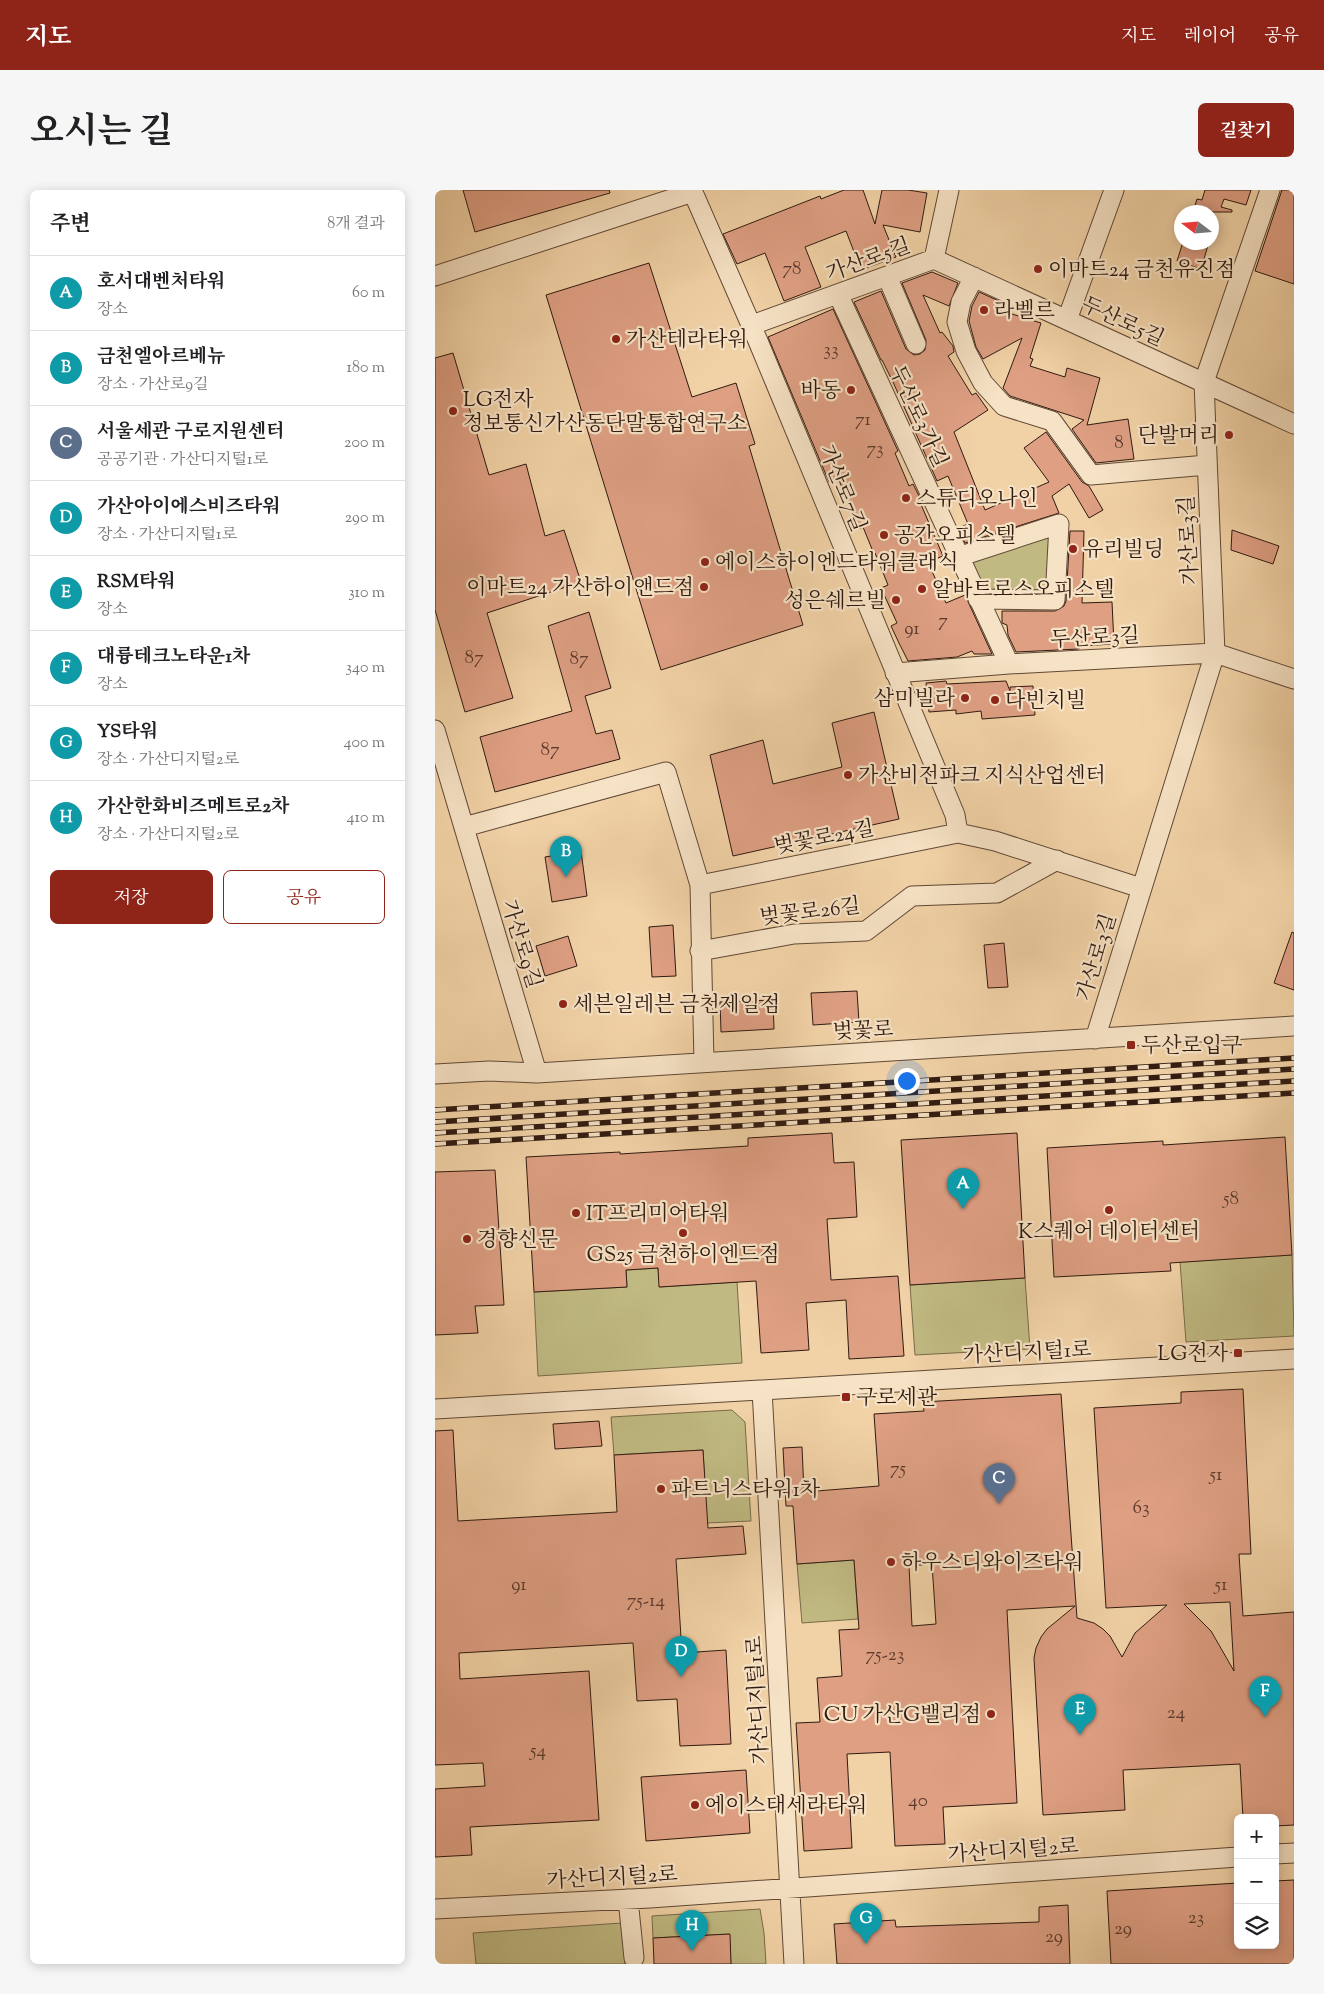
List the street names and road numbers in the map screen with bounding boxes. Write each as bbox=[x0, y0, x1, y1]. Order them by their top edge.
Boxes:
street label: 가산로5길 bbox=[822, 232, 915, 290]
street label: 두산로5길 bbox=[1076, 291, 1169, 355]
street label: 두산로3가길 bbox=[880, 361, 954, 473]
street label: 가산로7길 bbox=[810, 441, 872, 537]
street label: 가산로3길 bbox=[1173, 494, 1207, 585]
street label: 두산로3길 bbox=[1050, 622, 1141, 656]
street label: 벚꽃로24길 bbox=[772, 815, 877, 863]
street label: 벚꽃로26길 bbox=[758, 892, 862, 934]
street label: 가산로9길 bbox=[492, 897, 548, 993]
street label: 가산로3길 bbox=[1070, 910, 1125, 1005]
street label: 벚꽃로 bbox=[832, 1015, 894, 1049]
street label: 가산디지털1로 bbox=[962, 1336, 1092, 1372]
street label: 가산디지털1로 bbox=[741, 1635, 777, 1765]
street label: 가산디지털2로 bbox=[946, 1832, 1080, 1872]
street label: 가산디지털2로 bbox=[546, 1861, 679, 1897]

